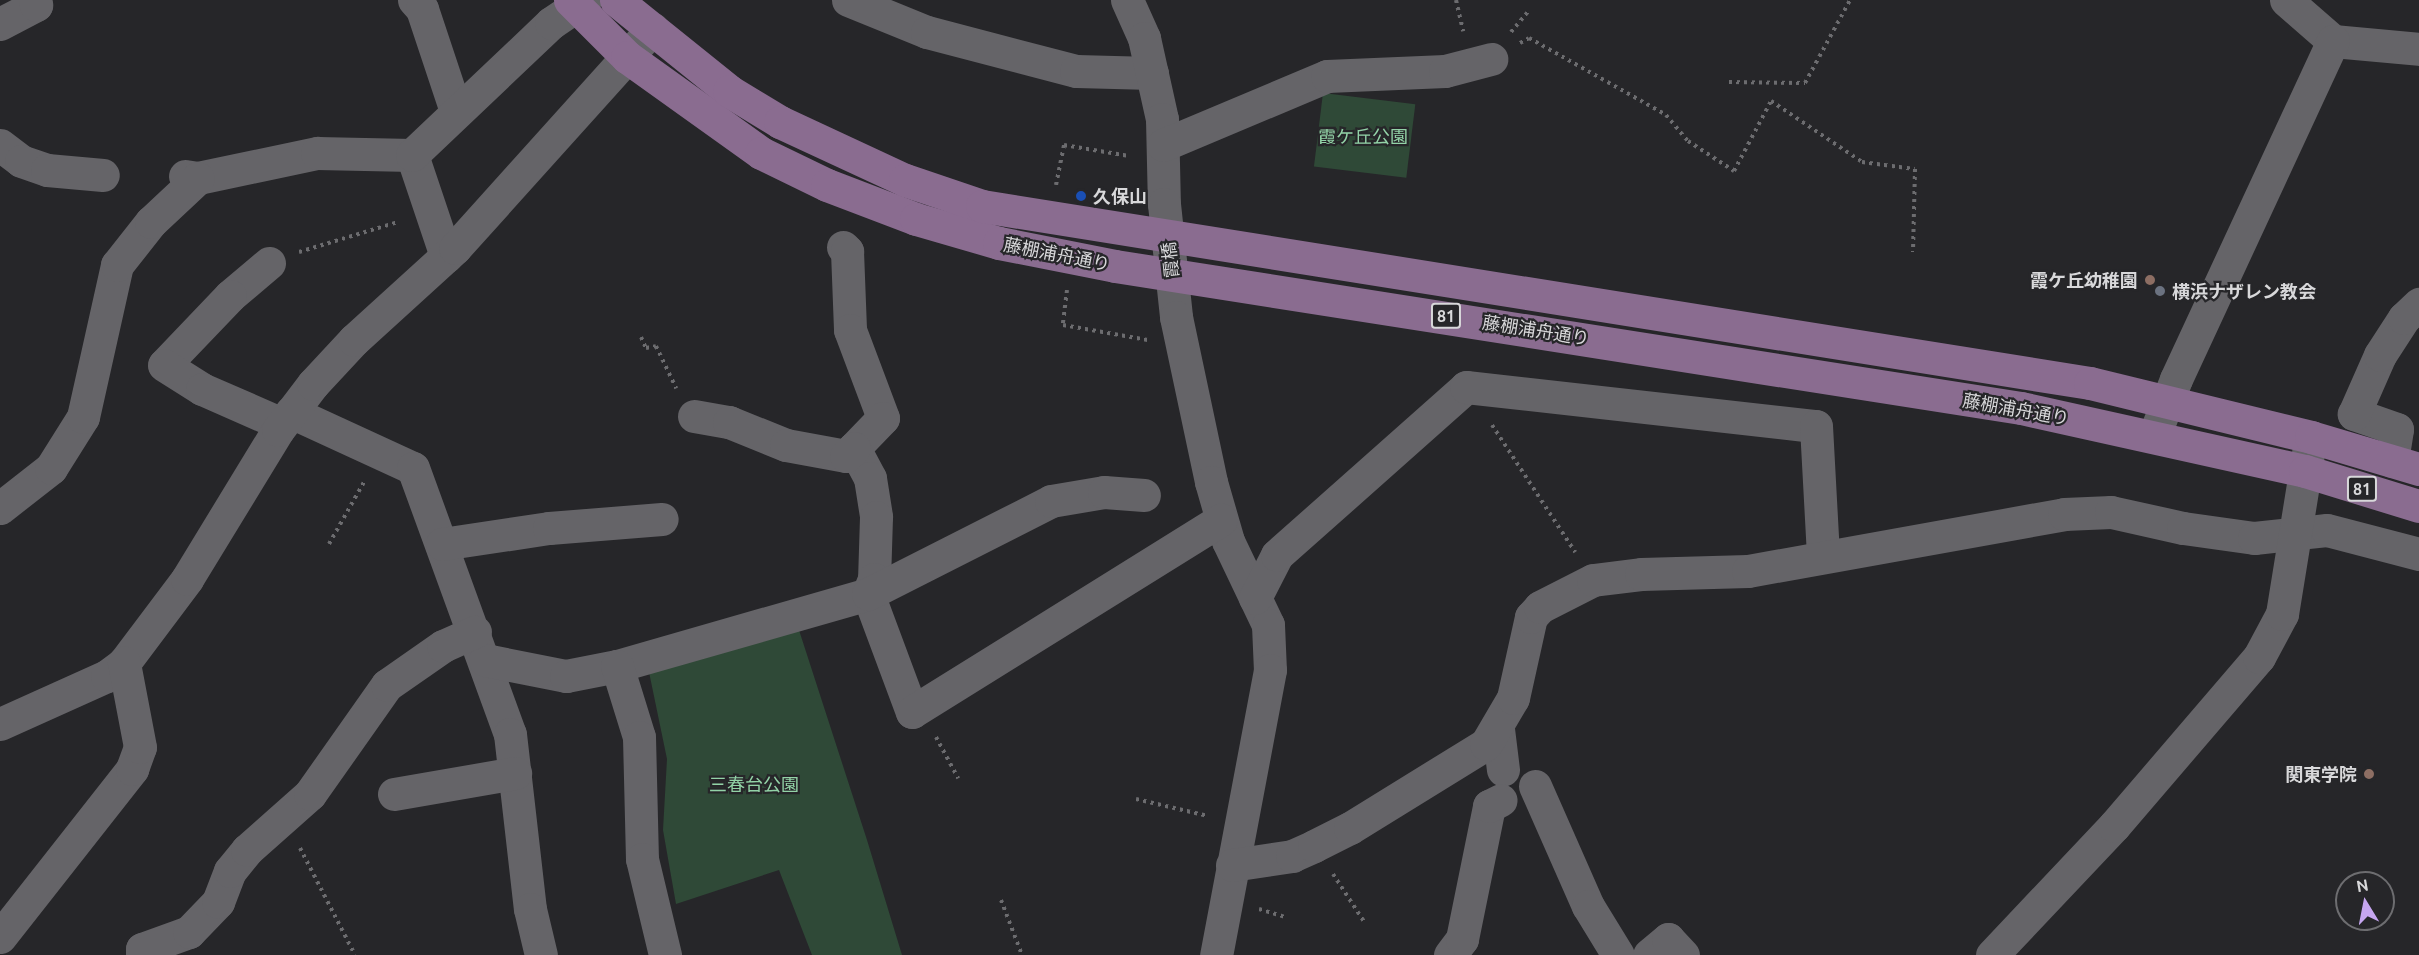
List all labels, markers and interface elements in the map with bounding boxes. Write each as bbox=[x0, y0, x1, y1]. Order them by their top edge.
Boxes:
park label: 霞ケ丘公園 bbox=[1318, 125, 1408, 147]
place label: 久保山 bbox=[1093, 185, 1147, 207]
marker: 久保山 bbox=[1074, 189, 1088, 203]
street label: 藤棚浦舟通り bbox=[1002, 233, 1112, 275]
street label: 霞橋 bbox=[1157, 241, 1183, 279]
place label: 霞ケ丘幼稚園 bbox=[2030, 269, 2138, 291]
marker: 霞ケ丘幼稚園 bbox=[2143, 273, 2157, 287]
place label: 横浜ナザレン教会 bbox=[2172, 280, 2316, 302]
marker: 横浜ナザレン教会 bbox=[2153, 284, 2167, 298]
road number: 81 bbox=[1430, 303, 1462, 329]
street label: 藤棚浦舟通り bbox=[1481, 311, 1591, 349]
street label: 藤棚浦舟通り bbox=[1961, 389, 2071, 429]
road number: 81 bbox=[2346, 476, 2378, 502]
place label: 関東学院 bbox=[2285, 763, 2357, 785]
marker: 関東学院 bbox=[2362, 767, 2376, 781]
park label: 三春台公園 bbox=[709, 773, 799, 795]
north arrow bbox=[2335, 871, 2395, 931]
text: N bbox=[2355, 875, 2370, 895]

